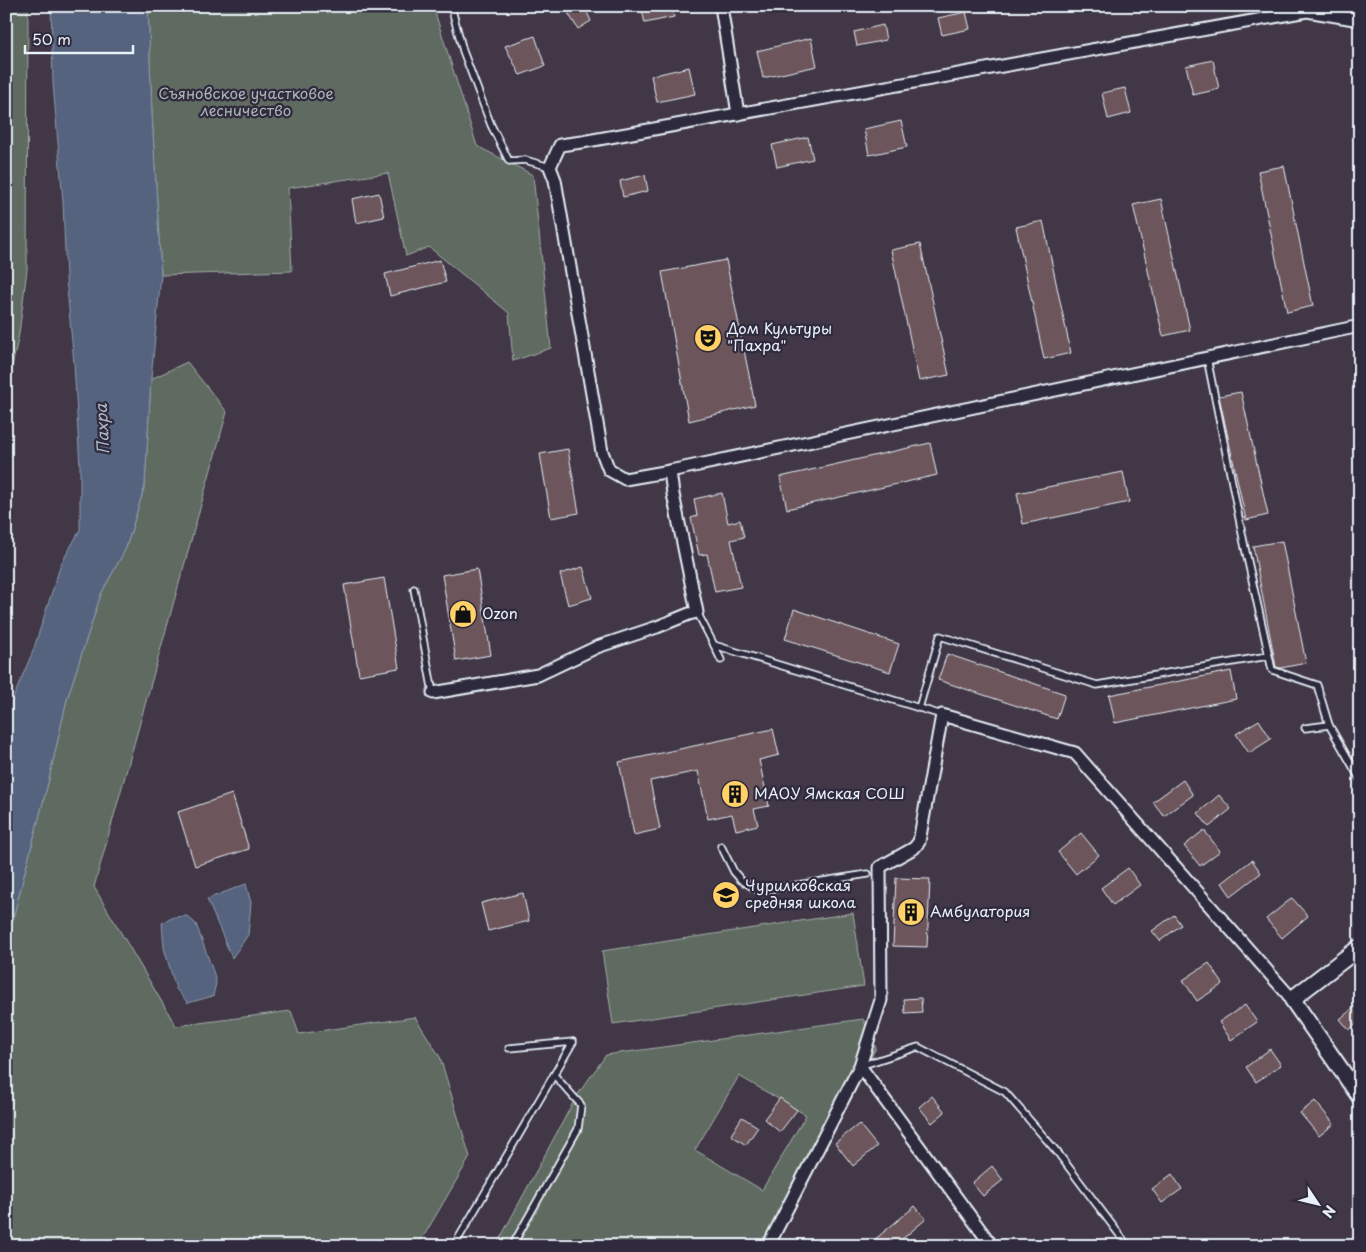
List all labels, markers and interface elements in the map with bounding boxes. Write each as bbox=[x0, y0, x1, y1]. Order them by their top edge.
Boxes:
scale bar bbox=[25, 22, 132, 54]
text: 50 m bbox=[32, 27, 71, 50]
park label: Съяновское участковое лесничество bbox=[158, 81, 334, 121]
place label: Дом Культуры "Пахра" bbox=[726, 316, 832, 356]
theatre icon: Дом Культуры "Пахра" bbox=[693, 323, 723, 353]
water label: Пахра bbox=[88, 402, 114, 455]
shop icon: Ozon bbox=[448, 599, 478, 629]
place label: Ozon bbox=[482, 601, 518, 624]
building icon: МАОУ Ямская СОШ bbox=[720, 779, 750, 809]
place label: МАОУ Ямская СОШ bbox=[754, 781, 905, 804]
place label: Чурилковская средняя школа bbox=[745, 873, 857, 913]
school or university icon: Чурилковская средняя школа bbox=[711, 880, 741, 910]
building icon: Амбулатория bbox=[896, 897, 926, 927]
place label: Амбулатория bbox=[930, 899, 1031, 922]
north arrow bbox=[1294, 1180, 1344, 1230]
text: N bbox=[1317, 1201, 1341, 1222]

